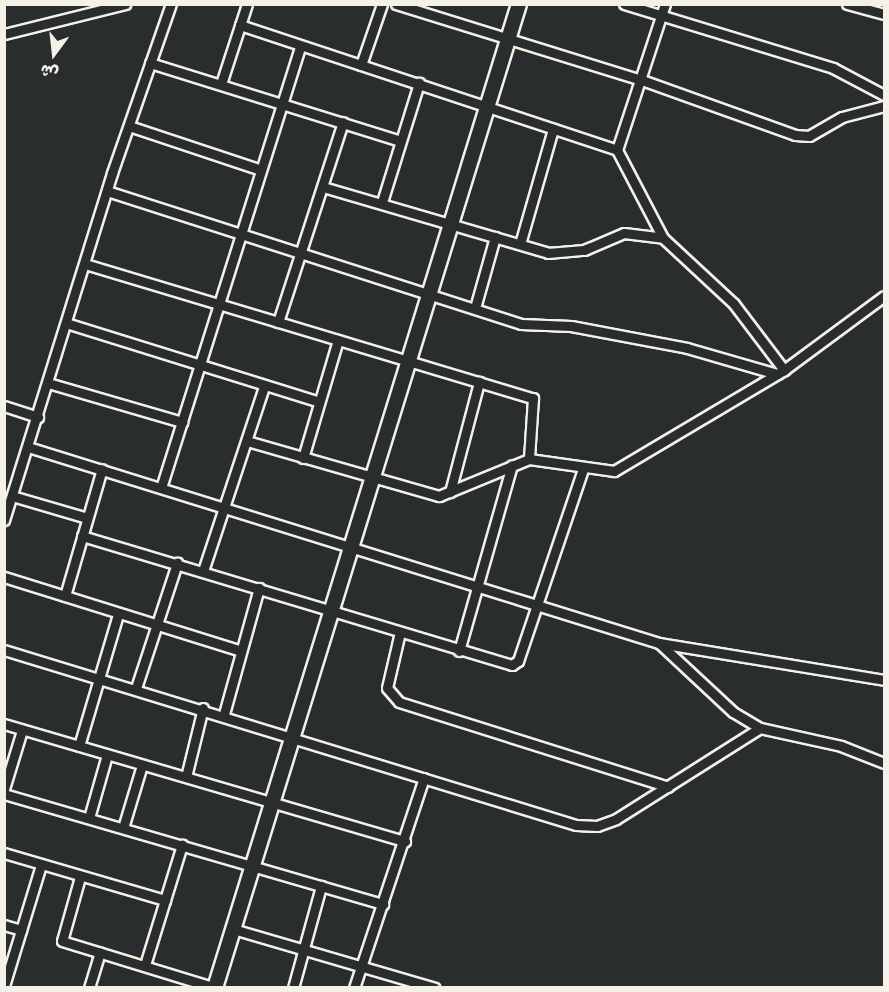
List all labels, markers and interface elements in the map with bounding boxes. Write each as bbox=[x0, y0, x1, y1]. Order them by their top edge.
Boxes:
north arrow bbox=[24, 24, 84, 84]
text: ش bbox=[37, 56, 61, 88]

